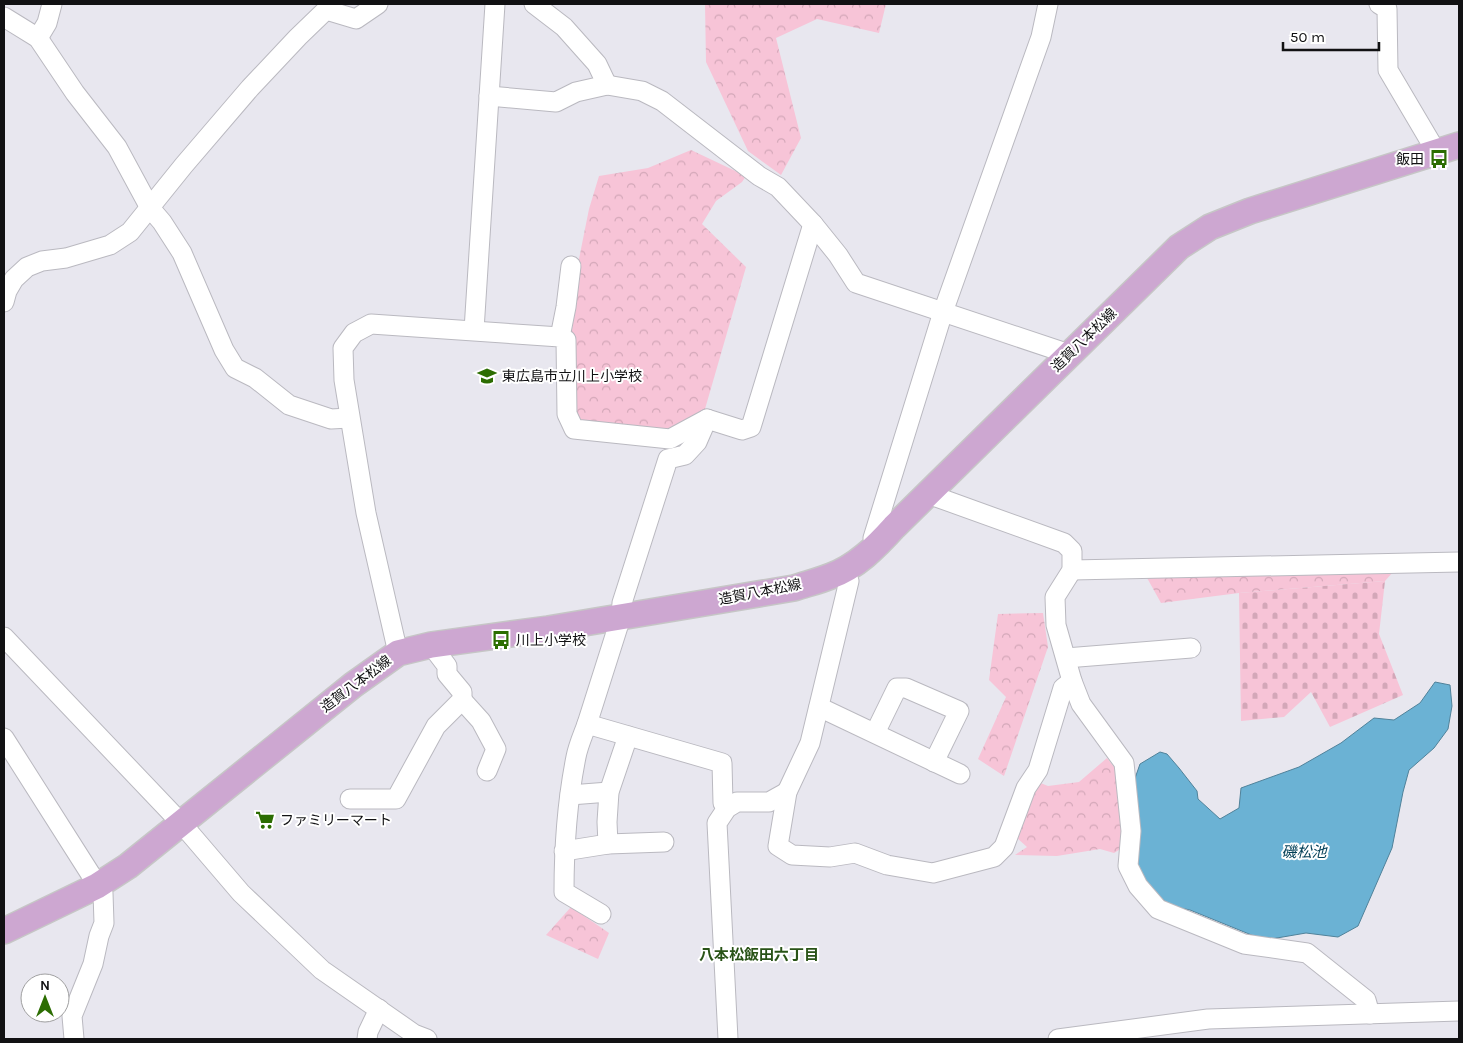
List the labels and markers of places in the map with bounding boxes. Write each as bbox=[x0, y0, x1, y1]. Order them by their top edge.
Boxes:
bus stop icon: 飯田 bbox=[1428, 148, 1450, 170]
place label: 飯田 bbox=[1396, 151, 1424, 168]
school or university icon: 東広島市立川上小学校 bbox=[476, 365, 498, 387]
place label: 東広島市立川上小学校 bbox=[502, 368, 642, 385]
bus stop icon: 川上小学校 bbox=[490, 629, 512, 651]
place label: 川上小学校 bbox=[516, 632, 586, 649]
supermarket icon: ファミリーマート bbox=[254, 809, 276, 831]
place label: ファミリーマート bbox=[280, 812, 392, 829]

